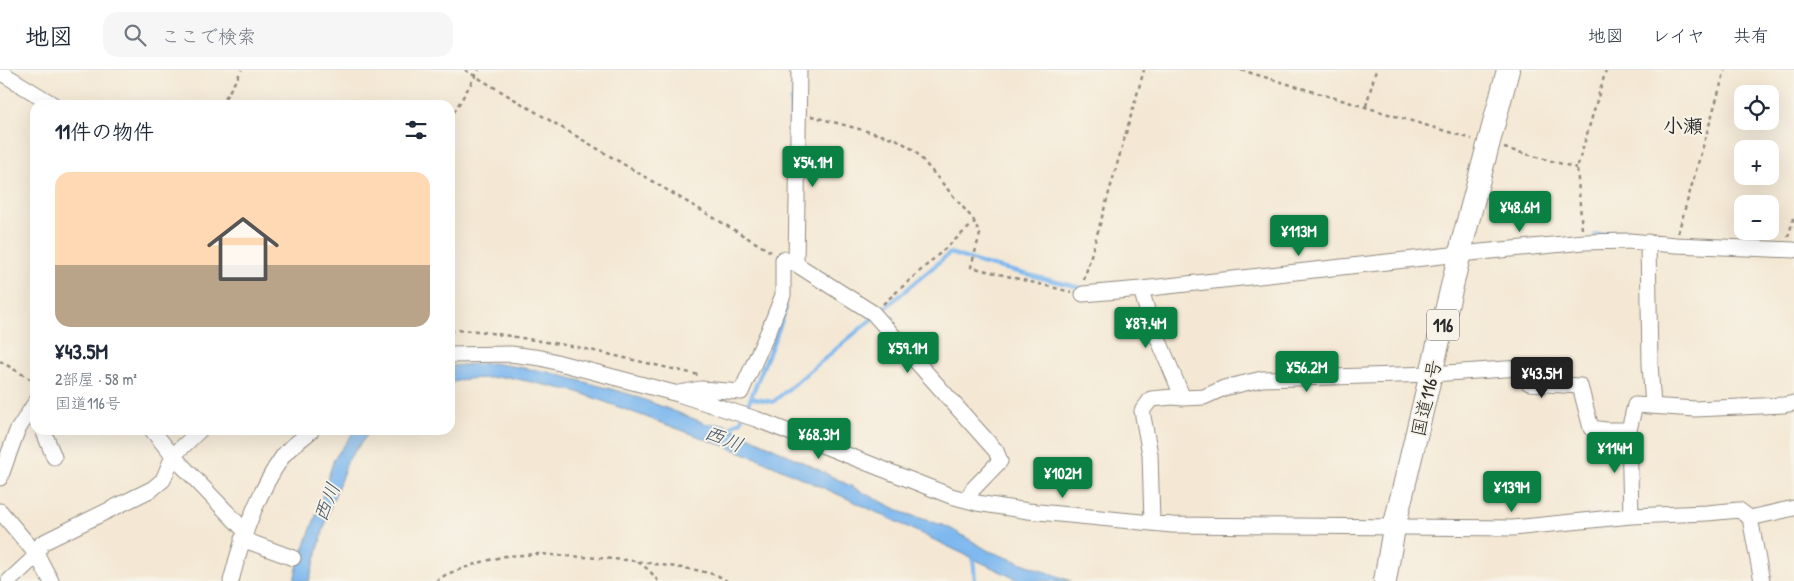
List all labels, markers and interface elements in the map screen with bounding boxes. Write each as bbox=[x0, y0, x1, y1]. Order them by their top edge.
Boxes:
search box bbox=[103, 12, 453, 57]
text: 地図 bbox=[25, 20, 73, 52]
icon: search bbox=[121, 21, 149, 49]
text: ここで検索 bbox=[161, 23, 256, 49]
text: 地図 bbox=[1588, 23, 1624, 48]
text: レイヤ bbox=[1652, 23, 1705, 48]
text: 共有 bbox=[1733, 23, 1769, 48]
map controls bbox=[1734, 85, 1779, 240]
button: locate bbox=[1734, 85, 1779, 130]
district label: 小瀬 bbox=[1663, 112, 1703, 139]
icon: filters bbox=[402, 116, 430, 144]
text: 11件の物件 bbox=[55, 117, 154, 146]
button: + bbox=[1734, 140, 1779, 185]
pin: ¥54.1M bbox=[772, 146, 854, 188]
text: ¥54.1M bbox=[794, 151, 832, 173]
pin: ¥48.6M bbox=[1479, 190, 1561, 233]
button: − bbox=[1734, 195, 1779, 240]
text: ¥48.6M bbox=[1500, 196, 1540, 218]
icon: home bbox=[198, 204, 288, 294]
pin: ¥113M bbox=[1264, 214, 1334, 257]
text: ¥113M bbox=[1281, 220, 1317, 242]
pin: ¥87.4M bbox=[1105, 306, 1187, 349]
road number: 116 bbox=[1427, 310, 1459, 340]
text: ¥87.4M bbox=[1125, 312, 1167, 334]
pin: ¥59.1M bbox=[867, 332, 949, 374]
text: ¥43.5M bbox=[55, 337, 108, 366]
text: ¥59.1M bbox=[889, 337, 927, 359]
pin: ¥56.2M bbox=[1266, 350, 1348, 393]
text: ¥56.2M bbox=[1286, 356, 1328, 378]
pin: ¥43.5M bbox=[1501, 356, 1583, 399]
street label: 国道116号 bbox=[1405, 357, 1447, 439]
text: ¥43.5M bbox=[1522, 362, 1562, 384]
text: 2部屋 · 58 m² bbox=[55, 368, 137, 390]
text: 国道116号 bbox=[55, 392, 121, 414]
water label: 西川 bbox=[700, 418, 748, 458]
pin: ¥68.3M bbox=[778, 418, 860, 460]
text: ¥68.3M bbox=[799, 423, 839, 445]
pin: ¥114M bbox=[1580, 432, 1650, 474]
text: ¥114M bbox=[1598, 437, 1632, 459]
pin: ¥102M bbox=[1028, 456, 1098, 499]
text: ¥102M bbox=[1044, 462, 1082, 484]
pin: ¥139M bbox=[1477, 470, 1547, 513]
text: ¥139M bbox=[1494, 476, 1530, 498]
water label: 西川 bbox=[306, 478, 346, 526]

